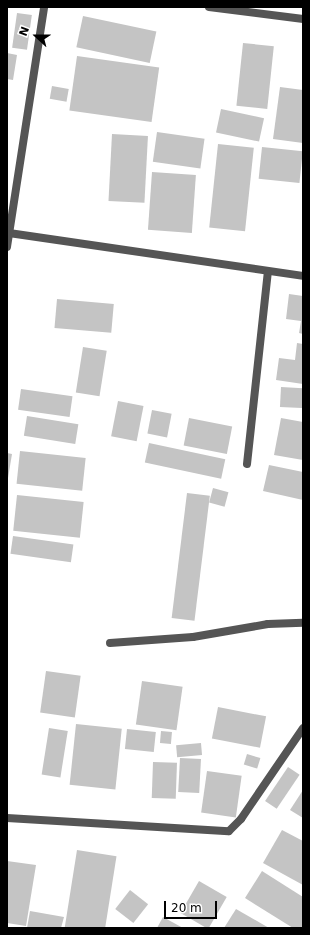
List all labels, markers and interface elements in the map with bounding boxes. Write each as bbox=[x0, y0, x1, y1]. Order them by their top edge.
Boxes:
north arrow bbox=[16, 16, 56, 56]
text: N bbox=[17, 25, 32, 38]
scale bar bbox=[166, 893, 219, 919]
text: 20 m bbox=[171, 901, 202, 915]

